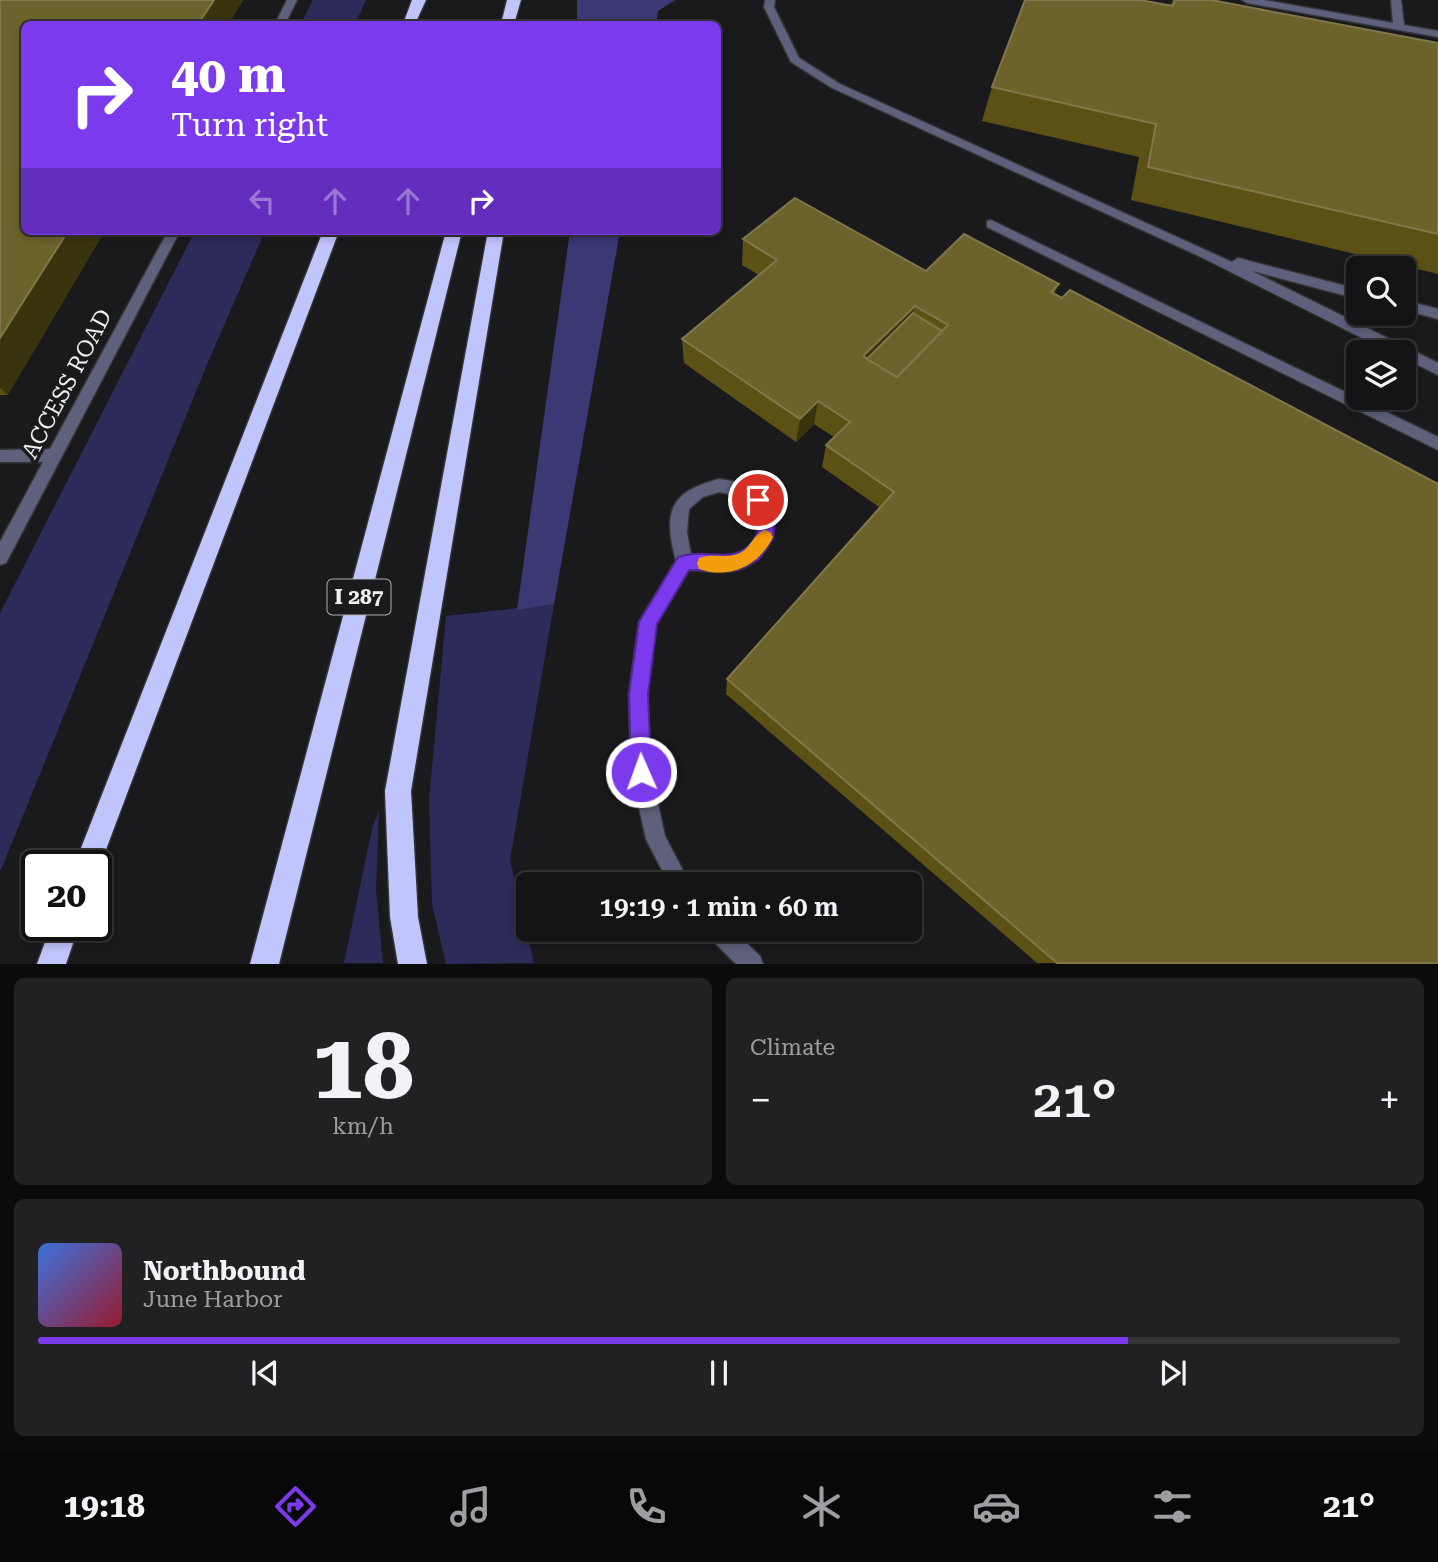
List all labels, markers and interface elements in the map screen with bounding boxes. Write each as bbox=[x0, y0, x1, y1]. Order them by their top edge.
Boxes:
text: 40 m bbox=[171, 47, 286, 104]
icon: right bbox=[56, 49, 147, 140]
text: Turn right bbox=[171, 106, 328, 144]
icon: left bbox=[243, 182, 281, 220]
icon: ahead bbox=[316, 182, 354, 220]
icon: ahead bbox=[389, 182, 427, 220]
icon: right bbox=[462, 182, 500, 220]
map controls bbox=[1346, 256, 1416, 410]
button: search bbox=[1346, 256, 1416, 326]
street label: ACCESS ROAD bbox=[16, 305, 118, 463]
button: layers bbox=[1346, 340, 1416, 410]
pin bbox=[728, 470, 788, 530]
icon: arrive bbox=[739, 481, 777, 519]
road number: I 287 bbox=[328, 580, 390, 614]
position arrow bbox=[604, 735, 678, 809]
speed limit sign: 20 bbox=[21, 850, 112, 941]
text: 19:19 · 1 min · 60 m bbox=[599, 892, 839, 922]
text: 18 bbox=[312, 1014, 414, 1120]
text: Climate bbox=[750, 1034, 835, 1061]
text: 21° bbox=[1033, 1069, 1117, 1130]
text: − bbox=[750, 1078, 771, 1122]
text: + bbox=[1379, 1078, 1400, 1122]
text: km/h bbox=[332, 1113, 394, 1140]
text: Northbound bbox=[143, 1256, 306, 1286]
text: June Harbor bbox=[143, 1286, 283, 1313]
icon: previous bbox=[246, 1354, 284, 1392]
icon: pause bbox=[700, 1354, 738, 1392]
icon: next bbox=[1154, 1354, 1192, 1392]
icon: directions bbox=[271, 1482, 320, 1531]
icon: music bbox=[446, 1482, 495, 1531]
icon: phone bbox=[622, 1482, 671, 1531]
icon: climate bbox=[797, 1482, 846, 1531]
icon: car bbox=[972, 1482, 1021, 1531]
icon: filters bbox=[1148, 1482, 1197, 1531]
text: 19:18 bbox=[63, 1487, 145, 1525]
text: 21° bbox=[1323, 1487, 1375, 1525]

